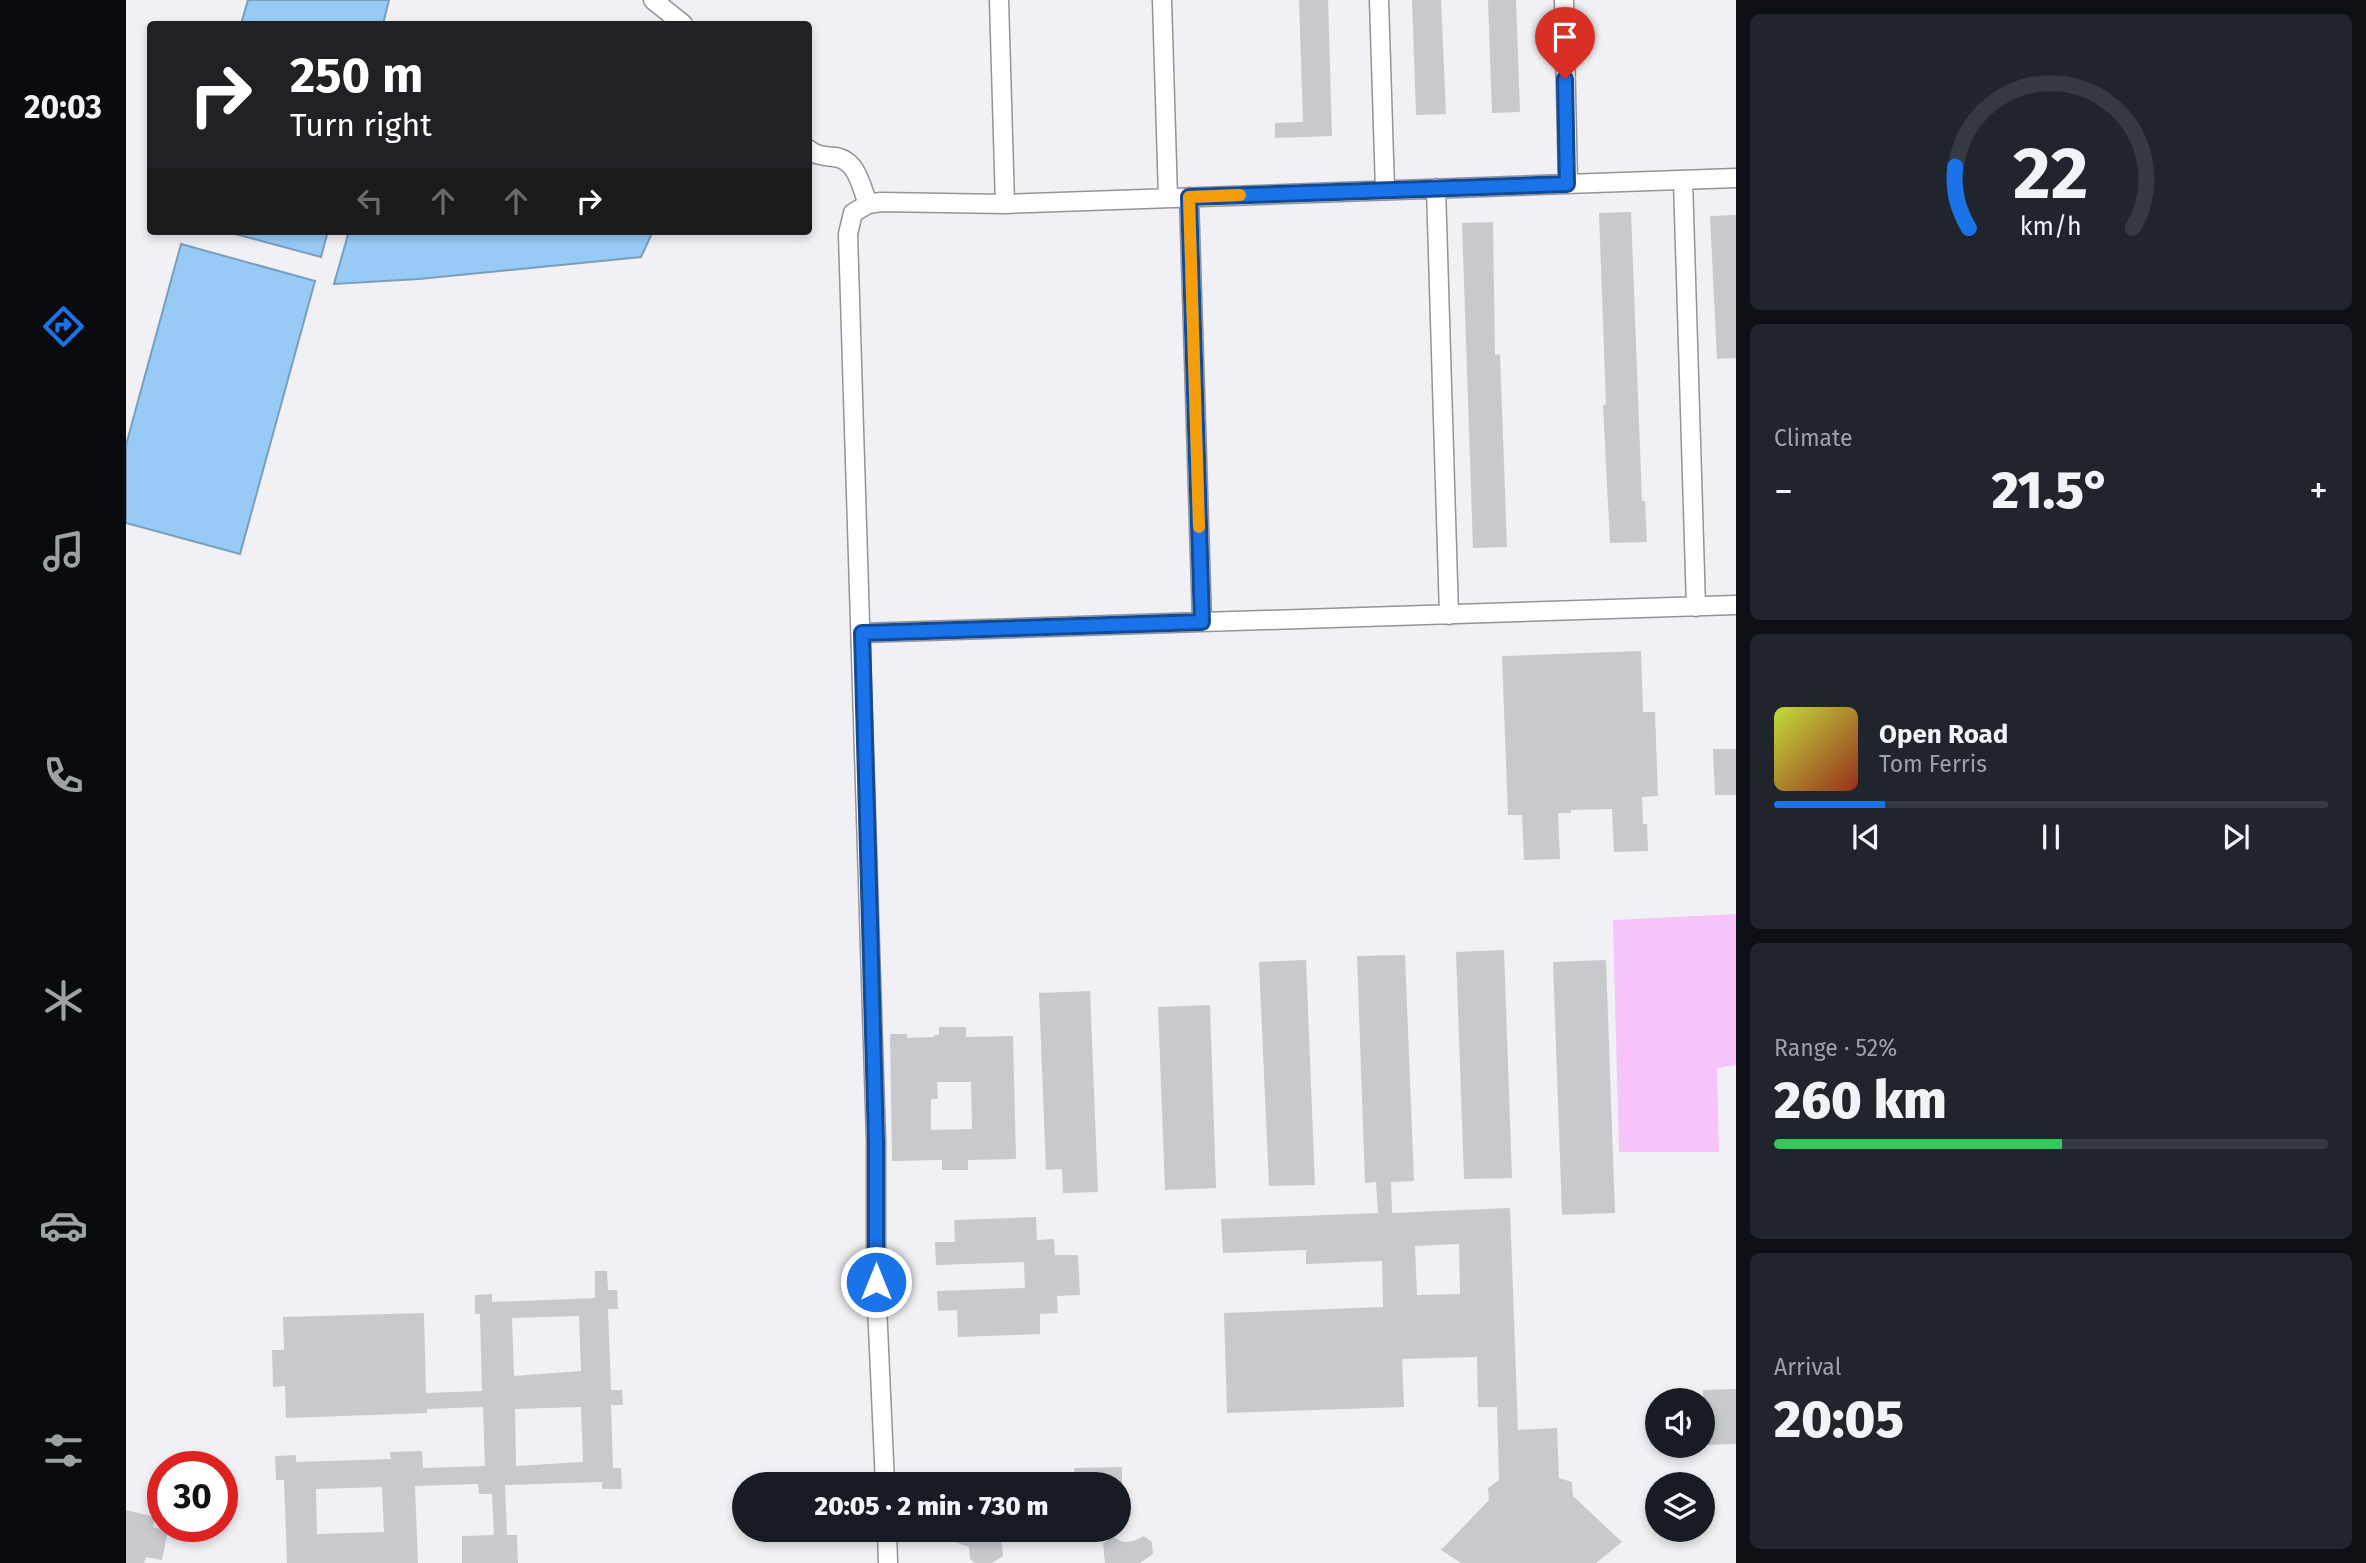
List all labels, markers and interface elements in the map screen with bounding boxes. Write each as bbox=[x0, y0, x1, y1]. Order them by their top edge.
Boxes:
pin bbox=[1535, 7, 1595, 79]
icon: arrive bbox=[1546, 18, 1584, 56]
text: 250 m bbox=[290, 46, 423, 105]
icon: right bbox=[175, 49, 266, 140]
text: 20:03 bbox=[24, 88, 102, 126]
text: Turn right bbox=[290, 106, 432, 144]
text: 22 bbox=[2013, 130, 2089, 217]
icon: left bbox=[351, 182, 389, 220]
icon: ahead bbox=[424, 182, 462, 220]
icon: ahead bbox=[497, 182, 535, 220]
icon: right bbox=[570, 182, 608, 220]
text: km/h bbox=[2020, 212, 2082, 242]
icon: directions bbox=[39, 302, 88, 351]
text: Climate bbox=[1774, 424, 1853, 452]
text: 21.5° bbox=[1992, 459, 2110, 522]
text: − bbox=[1774, 468, 1793, 514]
text: + bbox=[2309, 468, 2328, 514]
icon: music bbox=[39, 527, 88, 576]
text: Open Road bbox=[1879, 719, 2008, 750]
text: Tom Ferris bbox=[1879, 750, 1987, 778]
icon: phone bbox=[39, 751, 88, 800]
icon: previous bbox=[1847, 818, 1885, 856]
icon: pause bbox=[2032, 818, 2070, 856]
icon: next bbox=[2217, 818, 2255, 856]
icon: climate bbox=[39, 976, 88, 1025]
text: Range · 52% bbox=[1774, 1034, 1897, 1062]
text: 260 km bbox=[1774, 1069, 1947, 1132]
icon: car bbox=[39, 1201, 88, 1250]
position arrow bbox=[839, 1245, 913, 1319]
text: Arrival bbox=[1774, 1353, 1841, 1381]
map controls bbox=[1645, 1388, 1715, 1542]
button: sound bbox=[1645, 1388, 1715, 1458]
text: 20:05 bbox=[1774, 1388, 1904, 1451]
icon: filters bbox=[39, 1426, 88, 1475]
speed limit sign: 30 bbox=[147, 1451, 238, 1542]
button: layers bbox=[1645, 1472, 1715, 1542]
text: 20:05 · 2 min · 730 m bbox=[815, 1491, 1048, 1522]

